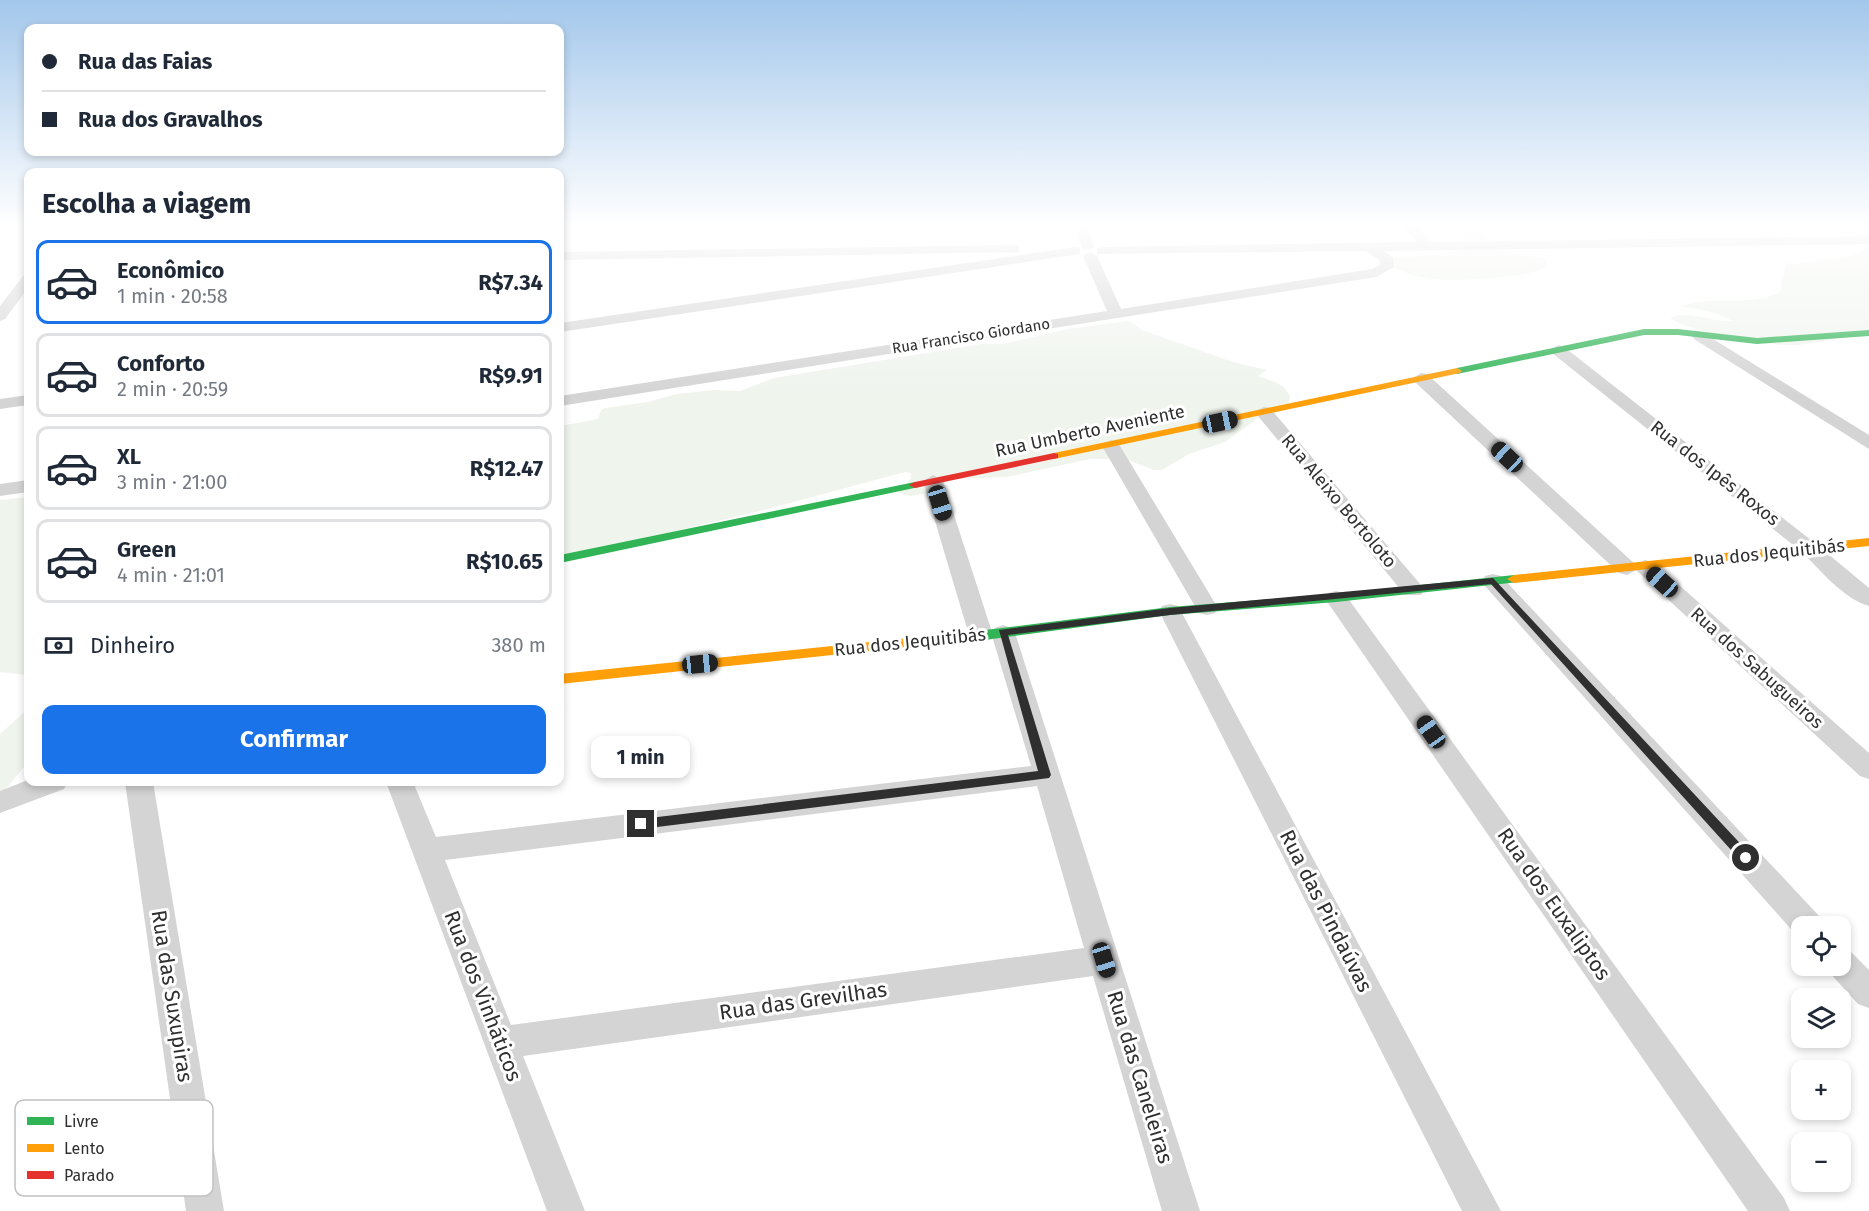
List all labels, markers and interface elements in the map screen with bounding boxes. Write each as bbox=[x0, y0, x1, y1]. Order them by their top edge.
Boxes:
text: Rua das Faias bbox=[78, 48, 212, 75]
text: Rua dos Gravalhos bbox=[78, 106, 263, 133]
text: Escolha a viagem bbox=[42, 188, 251, 220]
icon: car bbox=[45, 255, 99, 309]
text: Econômico bbox=[117, 257, 224, 284]
text: R$7.34 bbox=[478, 269, 543, 296]
text: 1 min · 20:58 bbox=[117, 284, 228, 308]
street label: Rua Francisco Giordano bbox=[891, 315, 1051, 357]
icon: car bbox=[45, 348, 99, 402]
text: Conforto bbox=[117, 350, 205, 377]
text: R$9.91 bbox=[479, 362, 543, 389]
text: 2 min · 20:59 bbox=[117, 377, 228, 401]
street label: Rua Umberto Aveniente bbox=[993, 400, 1187, 462]
car bbox=[1201, 409, 1239, 435]
street label: Rua dos Ipês Roxos bbox=[1646, 416, 1784, 530]
street label: Rua Aleixo Bortoloto bbox=[1277, 430, 1401, 572]
car bbox=[1488, 438, 1526, 476]
icon: car bbox=[45, 441, 99, 495]
text: XL bbox=[117, 443, 141, 470]
text: R$12.47 bbox=[470, 455, 543, 482]
text: 3 min · 21:00 bbox=[117, 470, 227, 494]
car bbox=[926, 483, 954, 523]
icon: car bbox=[45, 534, 99, 588]
street label: Rua dos Jequitibás bbox=[1692, 534, 1846, 572]
text: Green bbox=[117, 536, 176, 563]
text: R$10.65 bbox=[466, 548, 543, 575]
text: 4 min · 21:01 bbox=[117, 563, 225, 587]
car bbox=[1643, 563, 1681, 601]
street label: Rua dos Sabugueiros bbox=[1686, 603, 1828, 733]
street label: Rua dos Jequitibás bbox=[833, 623, 987, 661]
icon: cash bbox=[42, 629, 75, 662]
text: Dinheiro bbox=[90, 632, 175, 659]
text: 380 m bbox=[491, 633, 546, 657]
car bbox=[681, 653, 719, 675]
button: Confirmar bbox=[42, 705, 546, 774]
car bbox=[1413, 712, 1449, 752]
callout: 1 min bbox=[592, 737, 690, 779]
text: 1 min bbox=[616, 745, 665, 769]
route end bbox=[627, 810, 654, 837]
street label: Rua dos Euxaliptos bbox=[1492, 823, 1616, 985]
street label: Rua das Pindaúvas bbox=[1274, 825, 1378, 997]
route start bbox=[1732, 844, 1759, 871]
street label: Rua dos Vinháticos bbox=[438, 907, 528, 1085]
street label: Rua das Suxupiras bbox=[146, 908, 198, 1084]
map controls bbox=[1791, 916, 1851, 1192]
button: locate bbox=[1791, 916, 1851, 976]
car bbox=[1090, 940, 1118, 980]
street label: Rua das Grevilhas bbox=[718, 976, 889, 1026]
street label: Rua das Caneleiras bbox=[1101, 987, 1179, 1167]
button: layers bbox=[1791, 988, 1851, 1048]
button: + bbox=[1791, 1060, 1851, 1120]
legend bbox=[15, 1100, 213, 1196]
text: Livre bbox=[64, 1112, 99, 1131]
button: − bbox=[1791, 1132, 1851, 1192]
text: Lento bbox=[64, 1139, 105, 1158]
text: Parado bbox=[64, 1166, 114, 1185]

